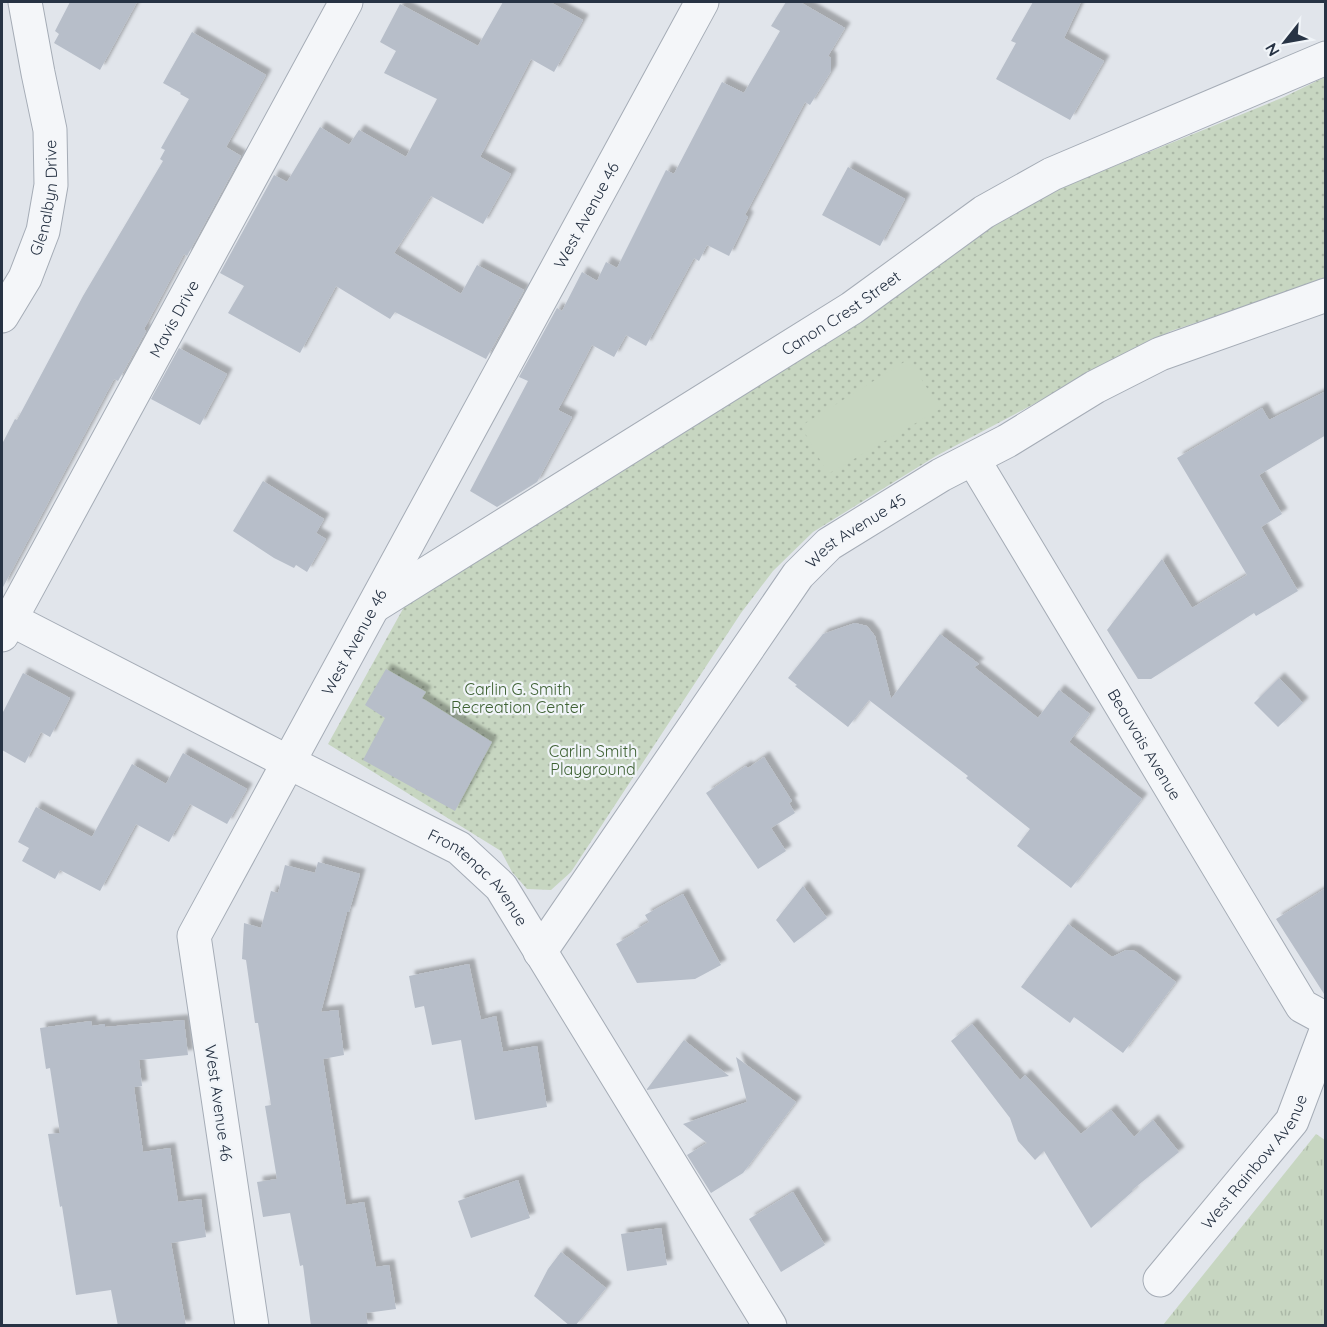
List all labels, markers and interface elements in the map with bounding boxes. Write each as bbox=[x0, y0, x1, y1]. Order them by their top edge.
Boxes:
north arrow bbox=[1255, 12, 1315, 72]
text: N bbox=[1261, 40, 1284, 60]
street label: Glenalbyn Drive bbox=[25, 140, 61, 258]
street label: West Avenue 46 bbox=[549, 158, 623, 272]
street label: Canon Crest Street bbox=[777, 266, 904, 360]
street label: Mavis Drive bbox=[145, 277, 203, 361]
street label: West Avenue 45 bbox=[801, 489, 909, 572]
street label: West Avenue 46 bbox=[317, 585, 391, 698]
park label: Carlin G. Smith Recreation Center bbox=[451, 679, 585, 717]
street label: Beauvais Avenue bbox=[1103, 685, 1186, 804]
park label: Carlin Smith Playground bbox=[549, 741, 637, 779]
street label: Frontenac Avenue bbox=[425, 824, 532, 930]
street label: West Avenue 46 bbox=[201, 1043, 237, 1163]
street label: West Rainbow Avenue bbox=[1197, 1091, 1311, 1233]

